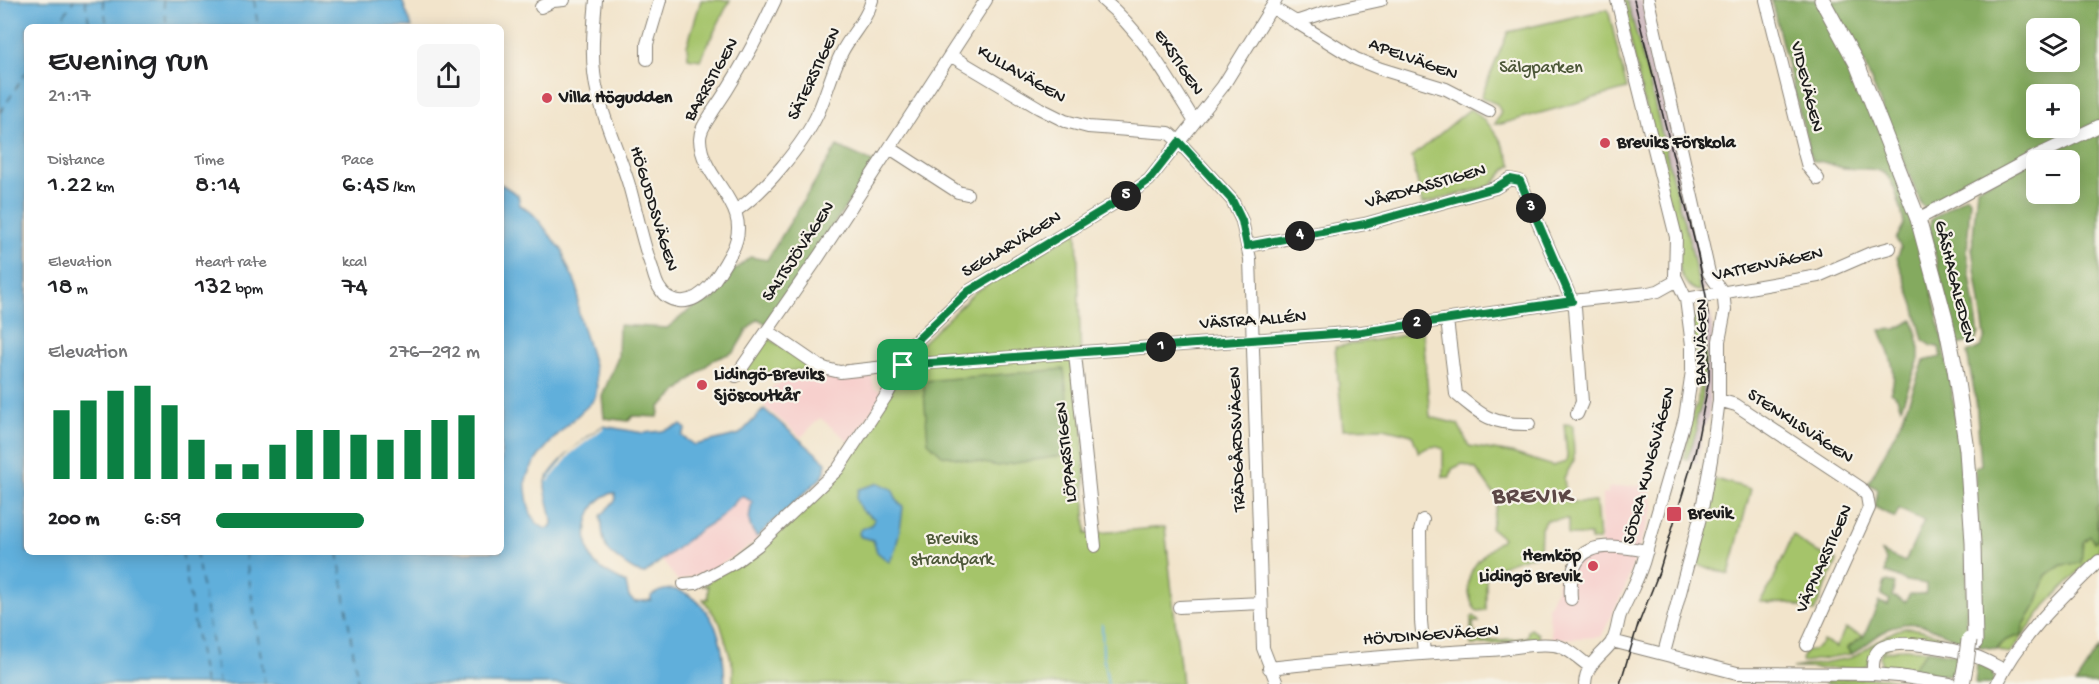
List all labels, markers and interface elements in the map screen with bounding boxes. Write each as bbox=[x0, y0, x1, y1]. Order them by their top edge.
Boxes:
map controls bbox=[2026, 18, 2080, 204]
button: layers bbox=[2026, 18, 2080, 72]
street label: SÄTERSTIGEN bbox=[784, 24, 846, 124]
street label: EKSTIGEN bbox=[1148, 26, 1208, 100]
street label: APELVÄGEN bbox=[1366, 34, 1460, 86]
street label: BARRSTIGEN bbox=[679, 35, 744, 126]
street label: VIDEVÄGEN bbox=[1784, 39, 1827, 134]
street label: KULLAVÄGEN bbox=[973, 41, 1069, 109]
text: Evening run bbox=[48, 44, 208, 82]
button: share bbox=[417, 44, 480, 107]
park label: Sälgparken bbox=[1499, 58, 1583, 79]
button: + bbox=[2026, 84, 2080, 138]
text: 21:17 bbox=[48, 86, 91, 109]
place label: Villa Högudden bbox=[558, 88, 673, 109]
marker: Villa Högudden bbox=[540, 91, 554, 105]
place label: Breviks Förskola bbox=[1616, 133, 1737, 154]
marker: Breviks Förskola bbox=[1598, 136, 1612, 150]
street label: HÖGUDDSVÄGEN bbox=[624, 144, 682, 274]
button: − bbox=[2026, 150, 2080, 204]
text: Distance bbox=[48, 152, 105, 171]
text: Time bbox=[195, 152, 224, 171]
text: Pace bbox=[342, 152, 373, 171]
street label: VÅRDKASSTIGEN bbox=[1362, 158, 1489, 215]
text: 1.22 bbox=[48, 171, 92, 202]
text: 8:14 bbox=[195, 171, 240, 202]
text: 6:45 bbox=[342, 171, 389, 202]
text: km bbox=[92, 179, 114, 198]
text: /km bbox=[389, 179, 415, 198]
pin: 5 bbox=[1111, 181, 1141, 211]
text: 5 bbox=[1122, 186, 1130, 205]
pin: 3 bbox=[1516, 193, 1546, 223]
street label: SALTSJÖVÄGEN bbox=[758, 198, 840, 306]
text: 3 bbox=[1527, 198, 1535, 217]
street label: SEGLARVÄGEN bbox=[958, 207, 1066, 283]
street label: GÅSHAGALEDEN bbox=[1929, 218, 1981, 346]
pin: 4 bbox=[1285, 221, 1315, 251]
text: 4 bbox=[1296, 226, 1304, 245]
street label: VATTENVÄGEN bbox=[1710, 243, 1825, 287]
text: Elevation bbox=[48, 254, 112, 273]
text: Heart rate bbox=[195, 254, 267, 273]
text: kcal bbox=[342, 254, 367, 273]
text: 18 bbox=[48, 273, 73, 304]
text: 132 bbox=[195, 273, 232, 304]
text: 74 bbox=[342, 273, 368, 304]
text: m bbox=[73, 281, 88, 300]
text: bpm bbox=[232, 281, 263, 300]
street label: BANVÄGEN bbox=[1691, 299, 1713, 386]
street label: VÄSTRA ALLÉN bbox=[1198, 307, 1307, 335]
pin: 2 bbox=[1402, 309, 1432, 339]
text: 2 bbox=[1413, 314, 1421, 333]
pin: 1 bbox=[1146, 332, 1176, 362]
text: 1 bbox=[1158, 337, 1164, 356]
pin bbox=[877, 339, 928, 390]
text: Elevation bbox=[48, 342, 128, 365]
text: 276–292 m bbox=[389, 342, 480, 365]
icon: arrive bbox=[886, 348, 919, 381]
place label: Lidingö-Breviks Sjöscoutkår bbox=[714, 365, 825, 407]
street label: TRÄDGÅRDSVÄGEN bbox=[1223, 366, 1251, 513]
marker: Lidingö-Breviks Sjöscoutkår bbox=[695, 378, 709, 392]
street label: SÖDRA KUNGSVÄGEN bbox=[1619, 385, 1681, 547]
street label: STENKILSVÄGEN bbox=[1743, 385, 1857, 469]
street label: LÖPARSTIGEN bbox=[1051, 401, 1083, 503]
district label: BREVIK bbox=[1491, 483, 1575, 512]
street label: VÄPNARSTIGEN bbox=[1791, 502, 1858, 617]
place label: Brevik bbox=[1687, 504, 1735, 525]
marker: Brevik bbox=[1665, 505, 1683, 523]
text: 200 m bbox=[48, 509, 99, 532]
text: 6:59 bbox=[144, 509, 181, 532]
park label: Breviks strandpark bbox=[911, 529, 995, 571]
place label: Hemköp Lidingö Brevik bbox=[1479, 546, 1583, 588]
marker: Hemköp Lidingö Brevik bbox=[1586, 559, 1600, 573]
street label: HÖVDINGEVÄGEN bbox=[1362, 621, 1500, 651]

